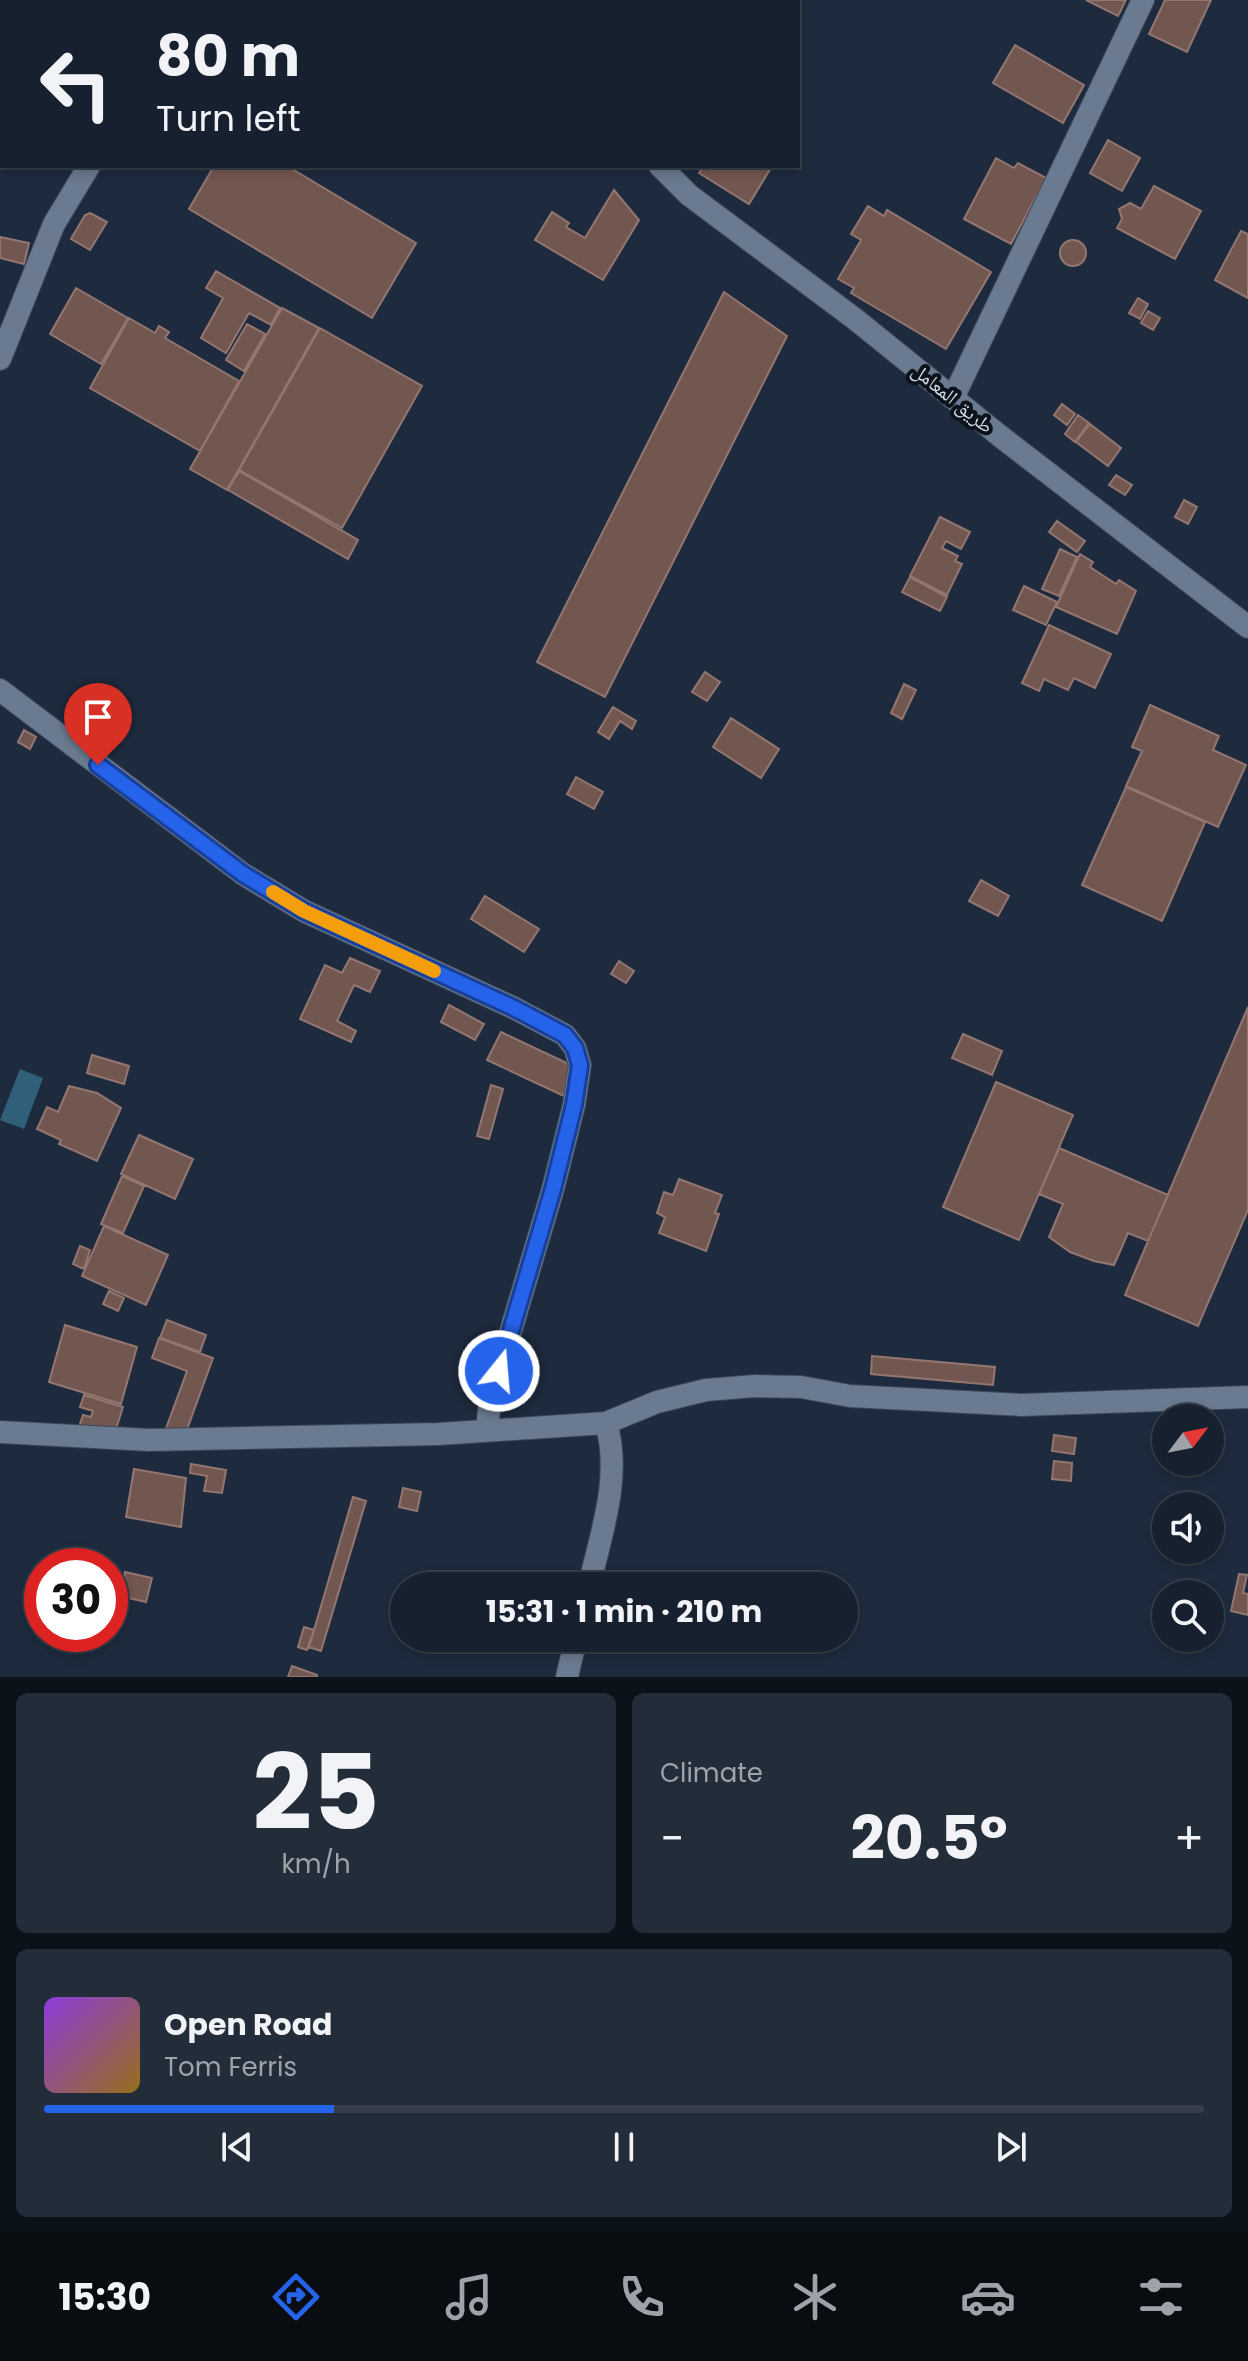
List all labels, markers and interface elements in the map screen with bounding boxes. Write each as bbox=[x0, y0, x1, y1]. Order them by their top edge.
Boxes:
text: 80 m bbox=[156, 17, 300, 96]
icon: left bbox=[24, 32, 128, 136]
text: Turn left bbox=[156, 93, 301, 144]
street label: طريق المعامل bbox=[906, 356, 1000, 440]
pin bbox=[64, 683, 132, 765]
icon: arrive bbox=[76, 695, 120, 739]
position arrow bbox=[457, 1329, 541, 1413]
north arrow bbox=[1152, 1404, 1224, 1476]
map controls bbox=[1152, 1404, 1224, 1652]
button: sound bbox=[1152, 1492, 1224, 1564]
speed limit sign: 30 bbox=[24, 1548, 128, 1652]
button: search bbox=[1152, 1580, 1224, 1652]
text: 15:31 · 1 min · 210 m bbox=[486, 1590, 762, 1633]
text: 25 bbox=[253, 1720, 379, 1865]
text: Climate bbox=[660, 1755, 763, 1791]
text: 20.5° bbox=[851, 1796, 1008, 1880]
text: − bbox=[660, 1808, 684, 1869]
text: + bbox=[1174, 1808, 1204, 1869]
text: km/h bbox=[281, 1846, 351, 1882]
text: Open Road bbox=[164, 2003, 332, 2046]
text: Tom Ferris bbox=[164, 2049, 297, 2085]
icon: previous bbox=[215, 2125, 259, 2169]
icon: pause bbox=[602, 2125, 646, 2169]
icon: next bbox=[989, 2125, 1033, 2169]
icon: directions bbox=[268, 2269, 324, 2325]
icon: music bbox=[441, 2269, 497, 2325]
icon: phone bbox=[614, 2269, 670, 2325]
icon: climate bbox=[787, 2269, 843, 2325]
icon: car bbox=[960, 2269, 1016, 2325]
icon: filters bbox=[1133, 2269, 1189, 2325]
text: 15:30 bbox=[59, 2272, 151, 2323]

